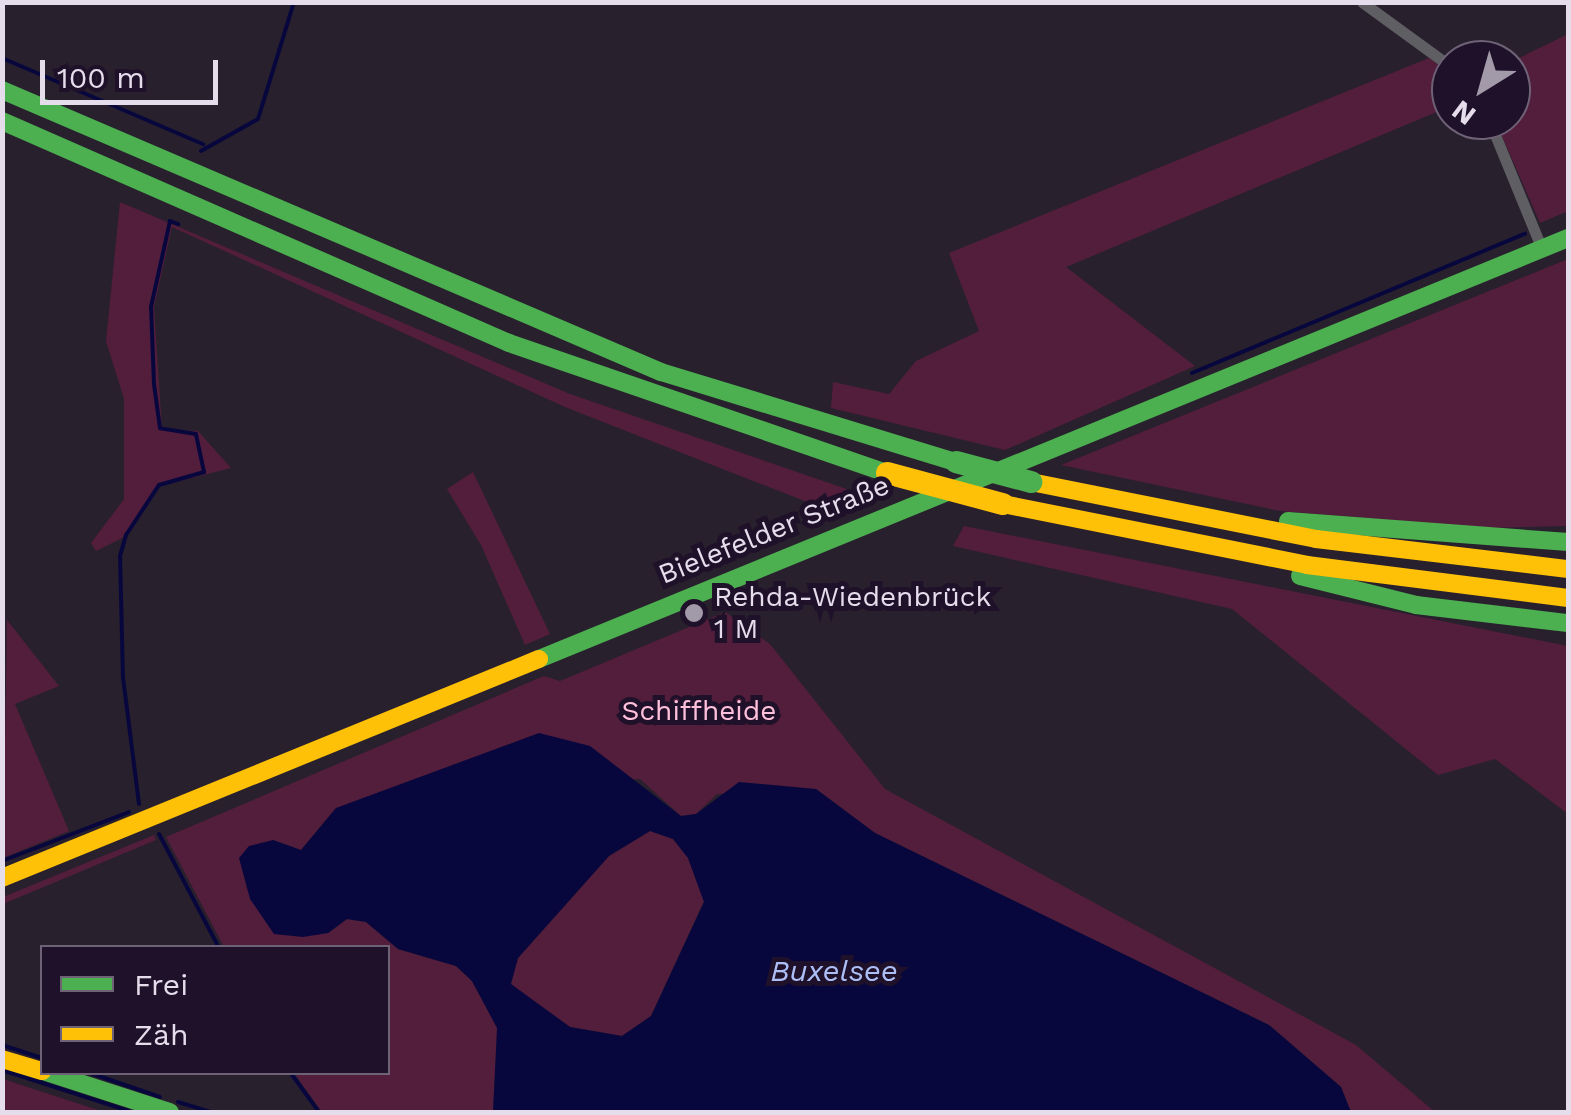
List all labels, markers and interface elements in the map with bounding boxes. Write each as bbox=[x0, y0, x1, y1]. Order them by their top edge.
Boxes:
scale bar bbox=[45, 40, 222, 102]
north arrow bbox=[1431, 40, 1531, 140]
text: 100 m bbox=[57, 60, 145, 95]
text: N bbox=[1446, 93, 1482, 132]
street label: Bielefelder Straße bbox=[653, 468, 895, 592]
place label: Rehda-Wiedenbrück 1 M bbox=[714, 580, 991, 646]
marker: Rehda-Wiedenbrück 1 M bbox=[683, 602, 705, 624]
park label: Schiffheide bbox=[621, 694, 777, 728]
legend bbox=[40, 945, 390, 1075]
water label: Buxelsee bbox=[770, 953, 898, 989]
text: Frei bbox=[134, 967, 188, 1002]
text: Zäh bbox=[134, 1017, 188, 1052]

